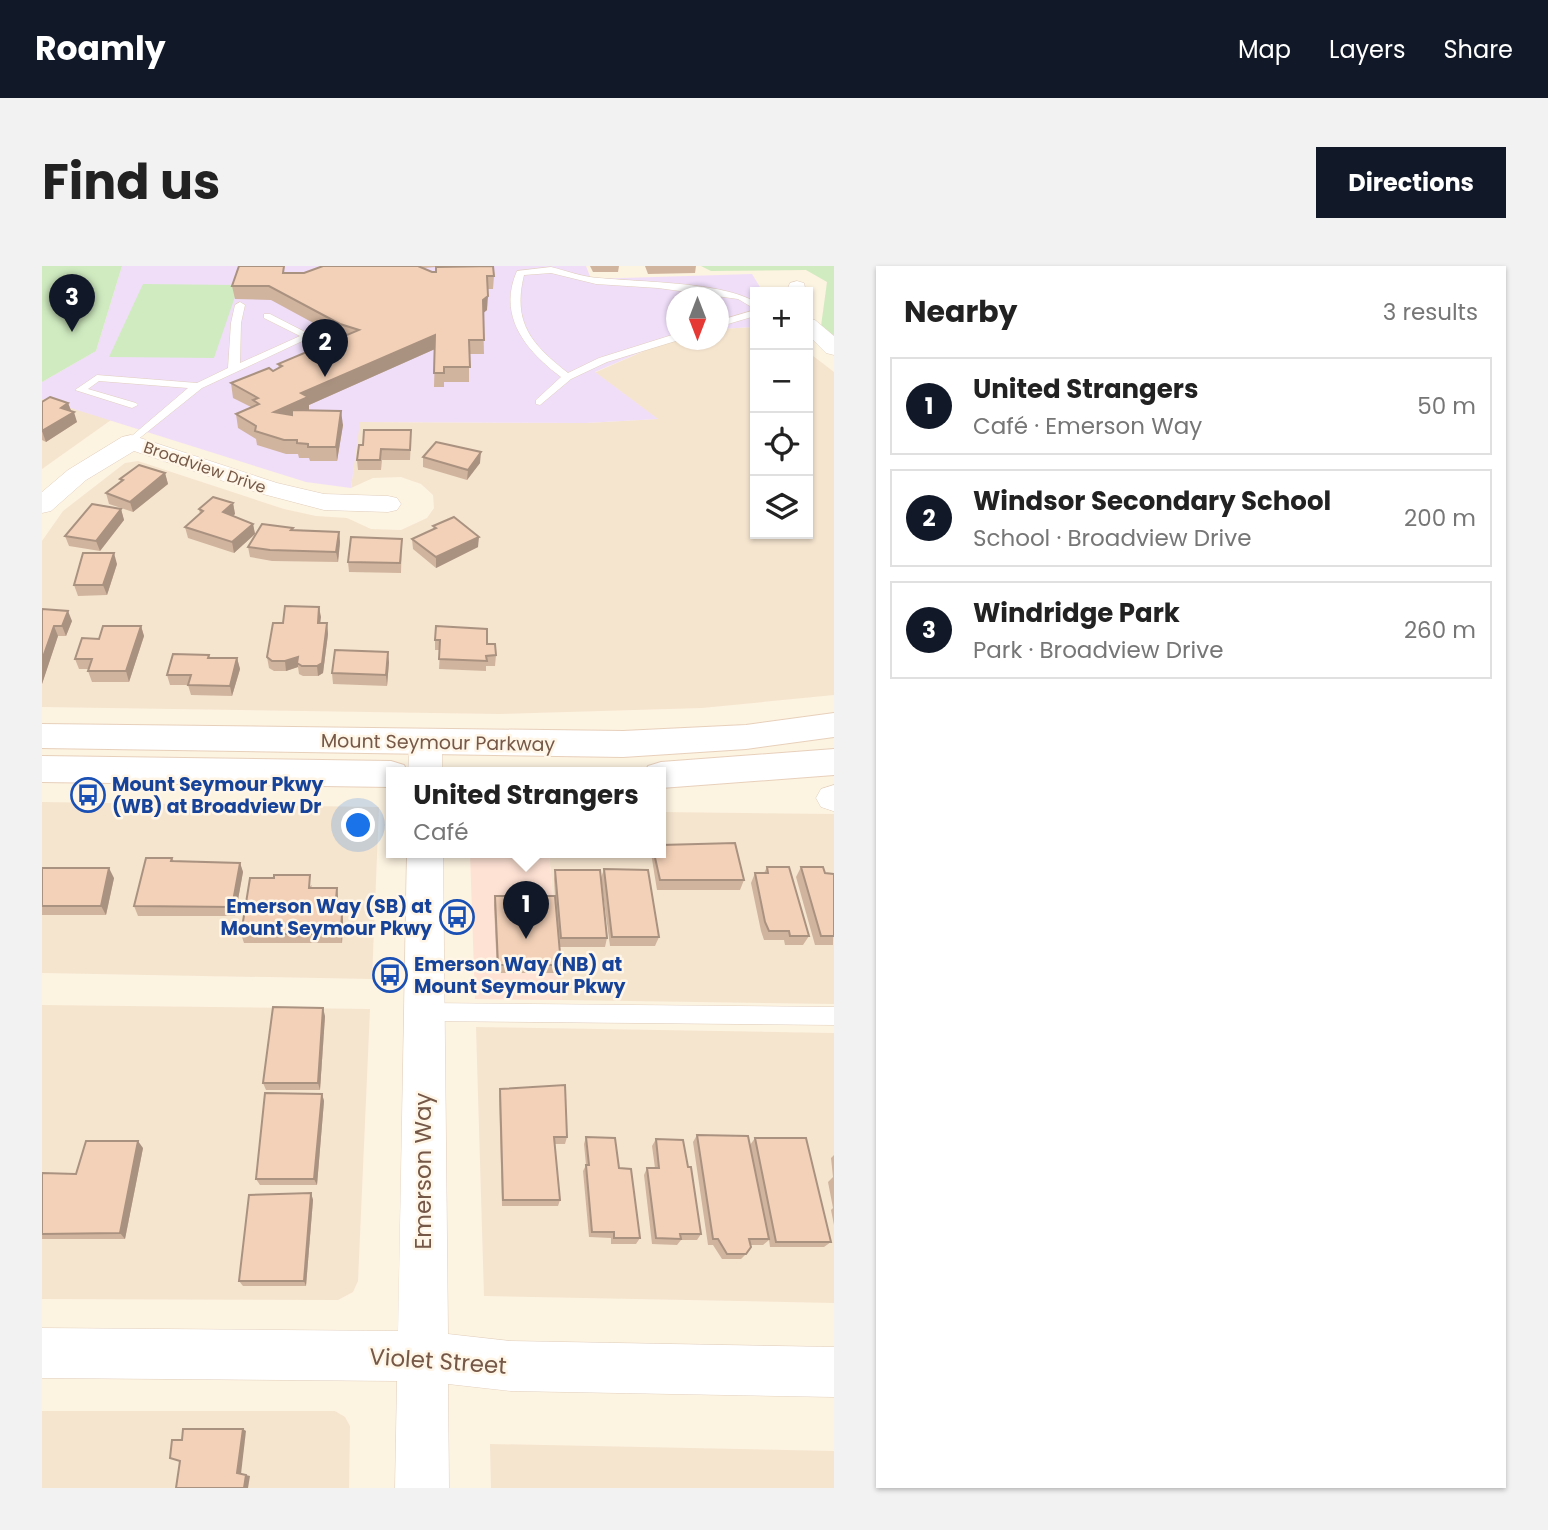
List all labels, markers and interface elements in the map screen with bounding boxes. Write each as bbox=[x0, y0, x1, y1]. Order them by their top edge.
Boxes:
text: Roamly bbox=[35, 25, 165, 72]
text: Map bbox=[1238, 33, 1291, 66]
text: Layers bbox=[1329, 33, 1405, 66]
text: Share bbox=[1443, 33, 1513, 66]
button: Directions bbox=[1316, 147, 1506, 218]
text: Find us bbox=[42, 148, 220, 216]
pin: 3 bbox=[49, 274, 95, 332]
north arrow bbox=[666, 287, 729, 350]
map controls bbox=[750, 287, 813, 539]
button: + bbox=[750, 287, 813, 350]
text: Nearby bbox=[904, 290, 1018, 333]
text: 3 results bbox=[1383, 296, 1478, 328]
pin: 2 bbox=[302, 319, 348, 377]
button: − bbox=[750, 350, 813, 413]
text: United Strangers bbox=[973, 371, 1198, 407]
text: 1 bbox=[925, 390, 933, 422]
text: 50 m bbox=[1417, 390, 1476, 422]
text: Café · Emerson Way bbox=[973, 410, 1202, 442]
button: locate bbox=[750, 413, 813, 476]
street label: Broadview Drive bbox=[141, 436, 269, 499]
button: layers bbox=[750, 476, 813, 539]
text: Windsor Secondary School bbox=[973, 483, 1331, 519]
text: 2 bbox=[922, 502, 936, 534]
text: 200 m bbox=[1404, 502, 1476, 534]
text: School · Broadview Drive bbox=[973, 522, 1251, 554]
text: Windridge Park bbox=[973, 595, 1180, 631]
text: 3 bbox=[922, 614, 936, 646]
text: 260 m bbox=[1404, 614, 1476, 646]
text: Park · Broadview Drive bbox=[973, 634, 1223, 666]
street label: Mount Seymour Parkway bbox=[321, 727, 556, 758]
popup bbox=[386, 767, 666, 858]
place label: Mount Seymour Pkwy (WB) at Broadview Dr bbox=[112, 771, 325, 820]
bus stop icon: Mount Seymour Pkwy (WB) at Broadview Dr bbox=[69, 776, 107, 814]
text: United Strangers bbox=[413, 777, 639, 813]
your location bbox=[341, 808, 375, 842]
text: Café bbox=[413, 816, 468, 848]
pin: 1 bbox=[503, 881, 549, 939]
place label: Emerson Way (SB) at Mount Seymour Pkwy bbox=[220, 893, 433, 942]
bus stop icon: Emerson Way (SB) at Mount Seymour Pkwy bbox=[438, 898, 476, 936]
place label: Emerson Way (NB) at Mount Seymour Pkwy bbox=[414, 951, 627, 1000]
bus stop icon: Emerson Way (NB) at Mount Seymour Pkwy bbox=[371, 956, 409, 994]
street label: Emerson Way bbox=[407, 1093, 439, 1249]
street label: Violet Street bbox=[368, 1340, 508, 1382]

